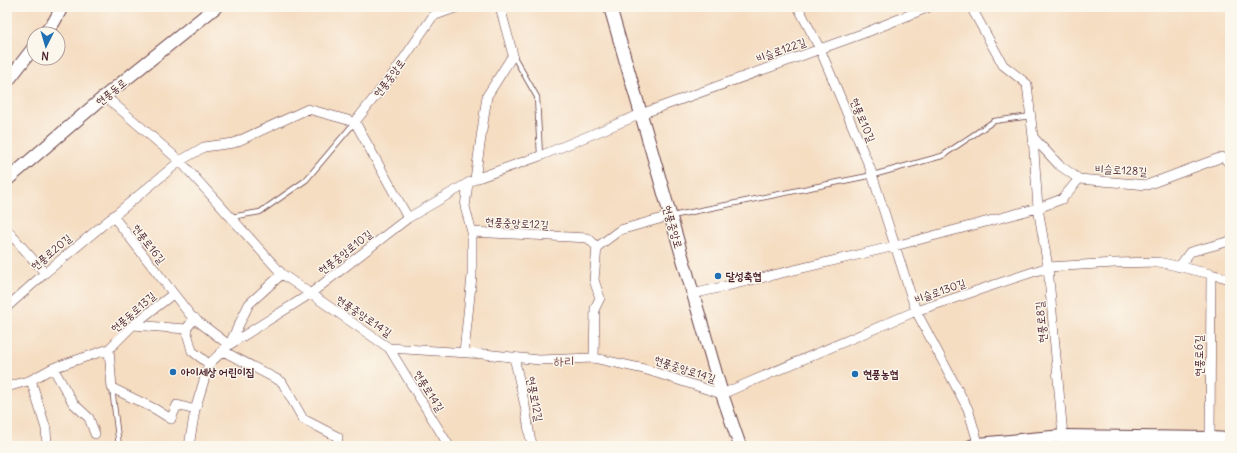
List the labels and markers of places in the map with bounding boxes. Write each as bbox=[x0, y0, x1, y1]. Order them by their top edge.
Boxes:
place label: 달성축협 bbox=[726, 269, 762, 283]
marker: 달성축협 bbox=[713, 271, 723, 281]
place label: 아이세상 어린이집 bbox=[181, 365, 255, 379]
marker: 아이세상 어린이집 bbox=[168, 367, 178, 377]
place label: 현풍농협 bbox=[863, 367, 899, 381]
marker: 현풍농협 bbox=[850, 369, 860, 379]

